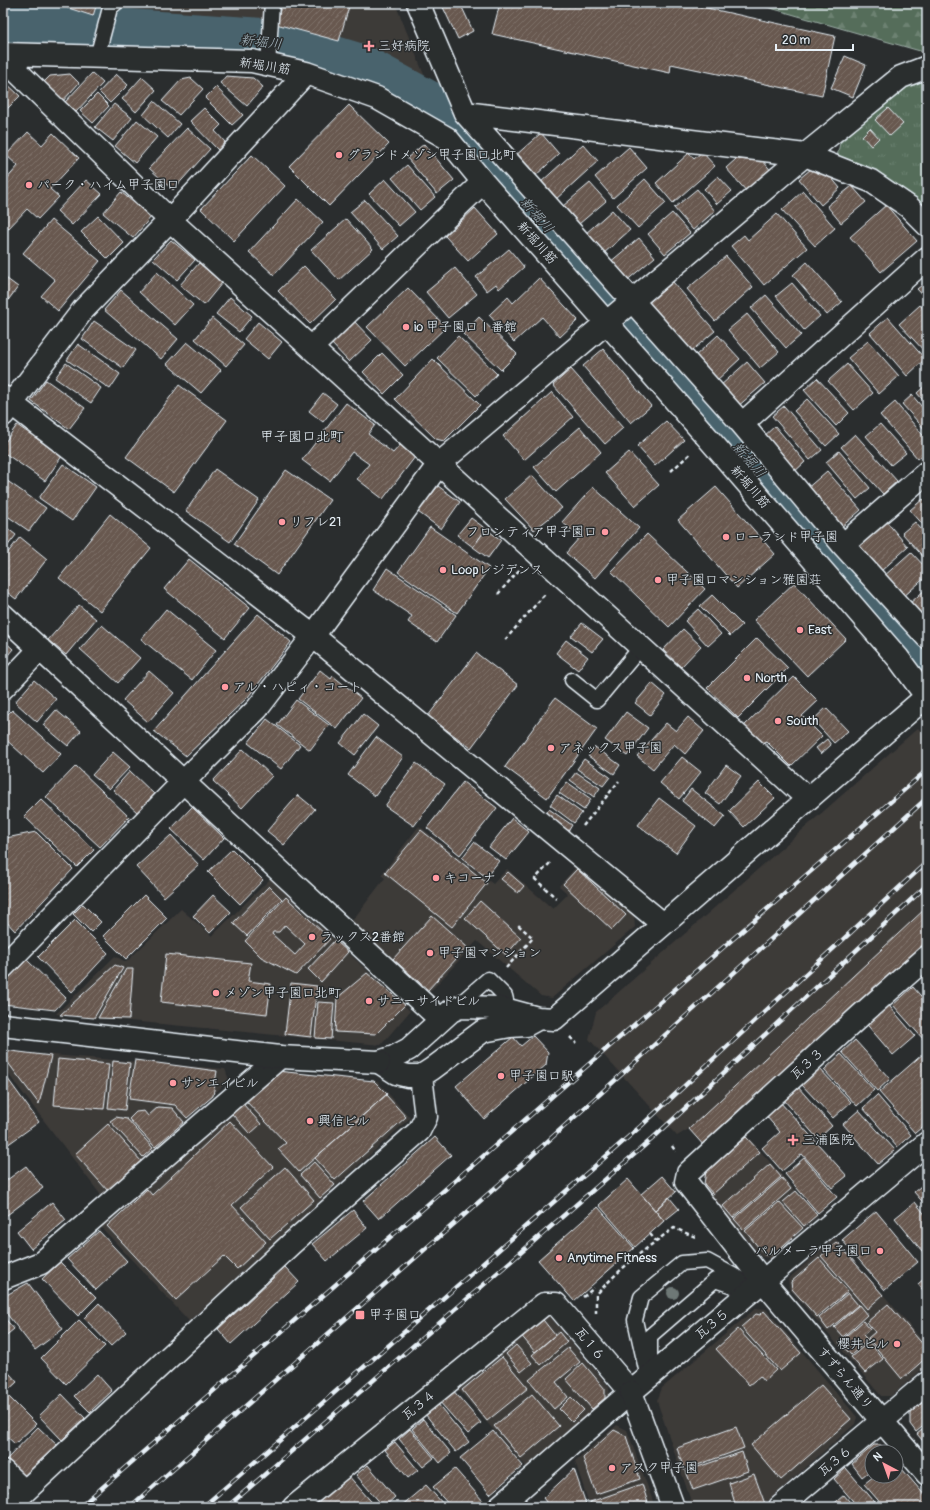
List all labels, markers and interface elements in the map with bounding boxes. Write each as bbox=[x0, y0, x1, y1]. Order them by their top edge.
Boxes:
scale bar bbox=[776, 26, 853, 52]
water label: 新堀川 bbox=[239, 31, 283, 53]
text: 20 m bbox=[782, 33, 811, 48]
place label: 三好病院 bbox=[378, 38, 430, 54]
marker: 三好病院 bbox=[363, 40, 375, 52]
street label: 新堀川筋 bbox=[238, 54, 292, 78]
place label: グランドメゾン甲子園口北町 bbox=[347, 147, 516, 163]
marker: グランドメゾン甲子園口北町 bbox=[334, 150, 344, 160]
place label: パーク・ハイム甲子園口 bbox=[37, 177, 179, 193]
marker: パーク・ハイム甲子園口 bbox=[24, 180, 34, 190]
water label: 新堀川 bbox=[517, 194, 557, 236]
street label: 新堀川筋 bbox=[514, 218, 560, 268]
place label: io 甲子園口Ⅰ番館 bbox=[414, 319, 517, 335]
marker: io 甲子園口Ⅰ番館 bbox=[401, 322, 411, 332]
district label: 甲子園口北町 bbox=[260, 428, 344, 445]
water label: 新堀川 bbox=[729, 439, 769, 481]
street label: 新堀川筋 bbox=[727, 462, 773, 512]
place label: リフレ21 bbox=[290, 514, 341, 530]
marker: リフレ21 bbox=[277, 517, 287, 527]
place label: フロンティア甲子園口 bbox=[466, 524, 597, 540]
marker: フロンティア甲子園口 bbox=[600, 527, 610, 537]
place label: ローランド甲子園 bbox=[734, 529, 838, 545]
marker: ローランド甲子園 bbox=[721, 532, 731, 542]
place label: Loopレジデンス bbox=[451, 562, 544, 578]
marker: Loopレジデンス bbox=[438, 565, 448, 575]
place label: 甲子園口マンション雅園荘 bbox=[666, 572, 821, 588]
marker: 甲子園口マンション雅園荘 bbox=[653, 575, 663, 585]
place label: East bbox=[808, 622, 833, 638]
marker: East bbox=[795, 625, 805, 635]
place label: North bbox=[755, 670, 787, 686]
marker: North bbox=[742, 673, 752, 683]
place label: アル・ハピィ・コート bbox=[233, 679, 362, 695]
marker: アル・ハピィ・コート bbox=[220, 682, 230, 692]
place label: South bbox=[786, 713, 818, 729]
marker: South bbox=[773, 716, 783, 726]
place label: アネックス甲子園 bbox=[559, 740, 662, 756]
marker: アネックス甲子園 bbox=[546, 743, 556, 753]
place label: キコーナ bbox=[444, 870, 496, 886]
marker: キコーナ bbox=[431, 873, 441, 883]
place label: ラックス2番館 bbox=[320, 929, 405, 945]
marker: ラックス2番館 bbox=[307, 932, 317, 942]
place label: 甲子園マンション bbox=[438, 945, 541, 961]
marker: 甲子園マンション bbox=[425, 948, 435, 958]
place label: メゾン甲子園口北町 bbox=[224, 985, 341, 1001]
marker: メゾン甲子園口北町 bbox=[211, 988, 221, 998]
place label: サニーサイドビル bbox=[377, 993, 480, 1009]
marker: サニーサイドビル bbox=[364, 996, 374, 1006]
street label: 瓦３３ bbox=[787, 1045, 827, 1083]
place label: 甲子園口駅 bbox=[509, 1068, 574, 1084]
marker: 甲子園口駅 bbox=[496, 1071, 506, 1081]
place label: サンエイビル bbox=[181, 1075, 259, 1091]
marker: サンエイビル bbox=[168, 1078, 178, 1088]
place label: 興信ビル bbox=[318, 1113, 370, 1129]
marker: 興信ビル bbox=[305, 1116, 315, 1126]
place label: 三浦医院 bbox=[802, 1132, 854, 1148]
marker: 三浦医院 bbox=[787, 1134, 799, 1146]
place label: パルメーラ甲子園口 bbox=[755, 1243, 872, 1259]
marker: パルメーラ甲子園口 bbox=[875, 1246, 885, 1256]
place label: Anytime Fitness bbox=[567, 1250, 657, 1266]
marker: Anytime Fitness bbox=[554, 1253, 564, 1263]
street label: 瓦３５ bbox=[692, 1305, 732, 1343]
place label: 甲子園口 bbox=[369, 1307, 421, 1323]
marker: 甲子園口 bbox=[354, 1309, 366, 1321]
street label: 瓦１６ bbox=[571, 1324, 609, 1364]
place label: 櫻井ビル bbox=[837, 1336, 889, 1352]
marker: 櫻井ビル bbox=[892, 1339, 902, 1349]
street label: すずらん通り bbox=[814, 1343, 876, 1413]
street label: 瓦３４ bbox=[399, 1387, 439, 1423]
street label: 瓦３６ bbox=[815, 1442, 855, 1480]
north arrow bbox=[864, 1444, 904, 1484]
text: N bbox=[871, 1449, 885, 1464]
place label: アスク甲子園 bbox=[620, 1460, 698, 1476]
marker: アスク甲子園 bbox=[607, 1463, 617, 1473]

